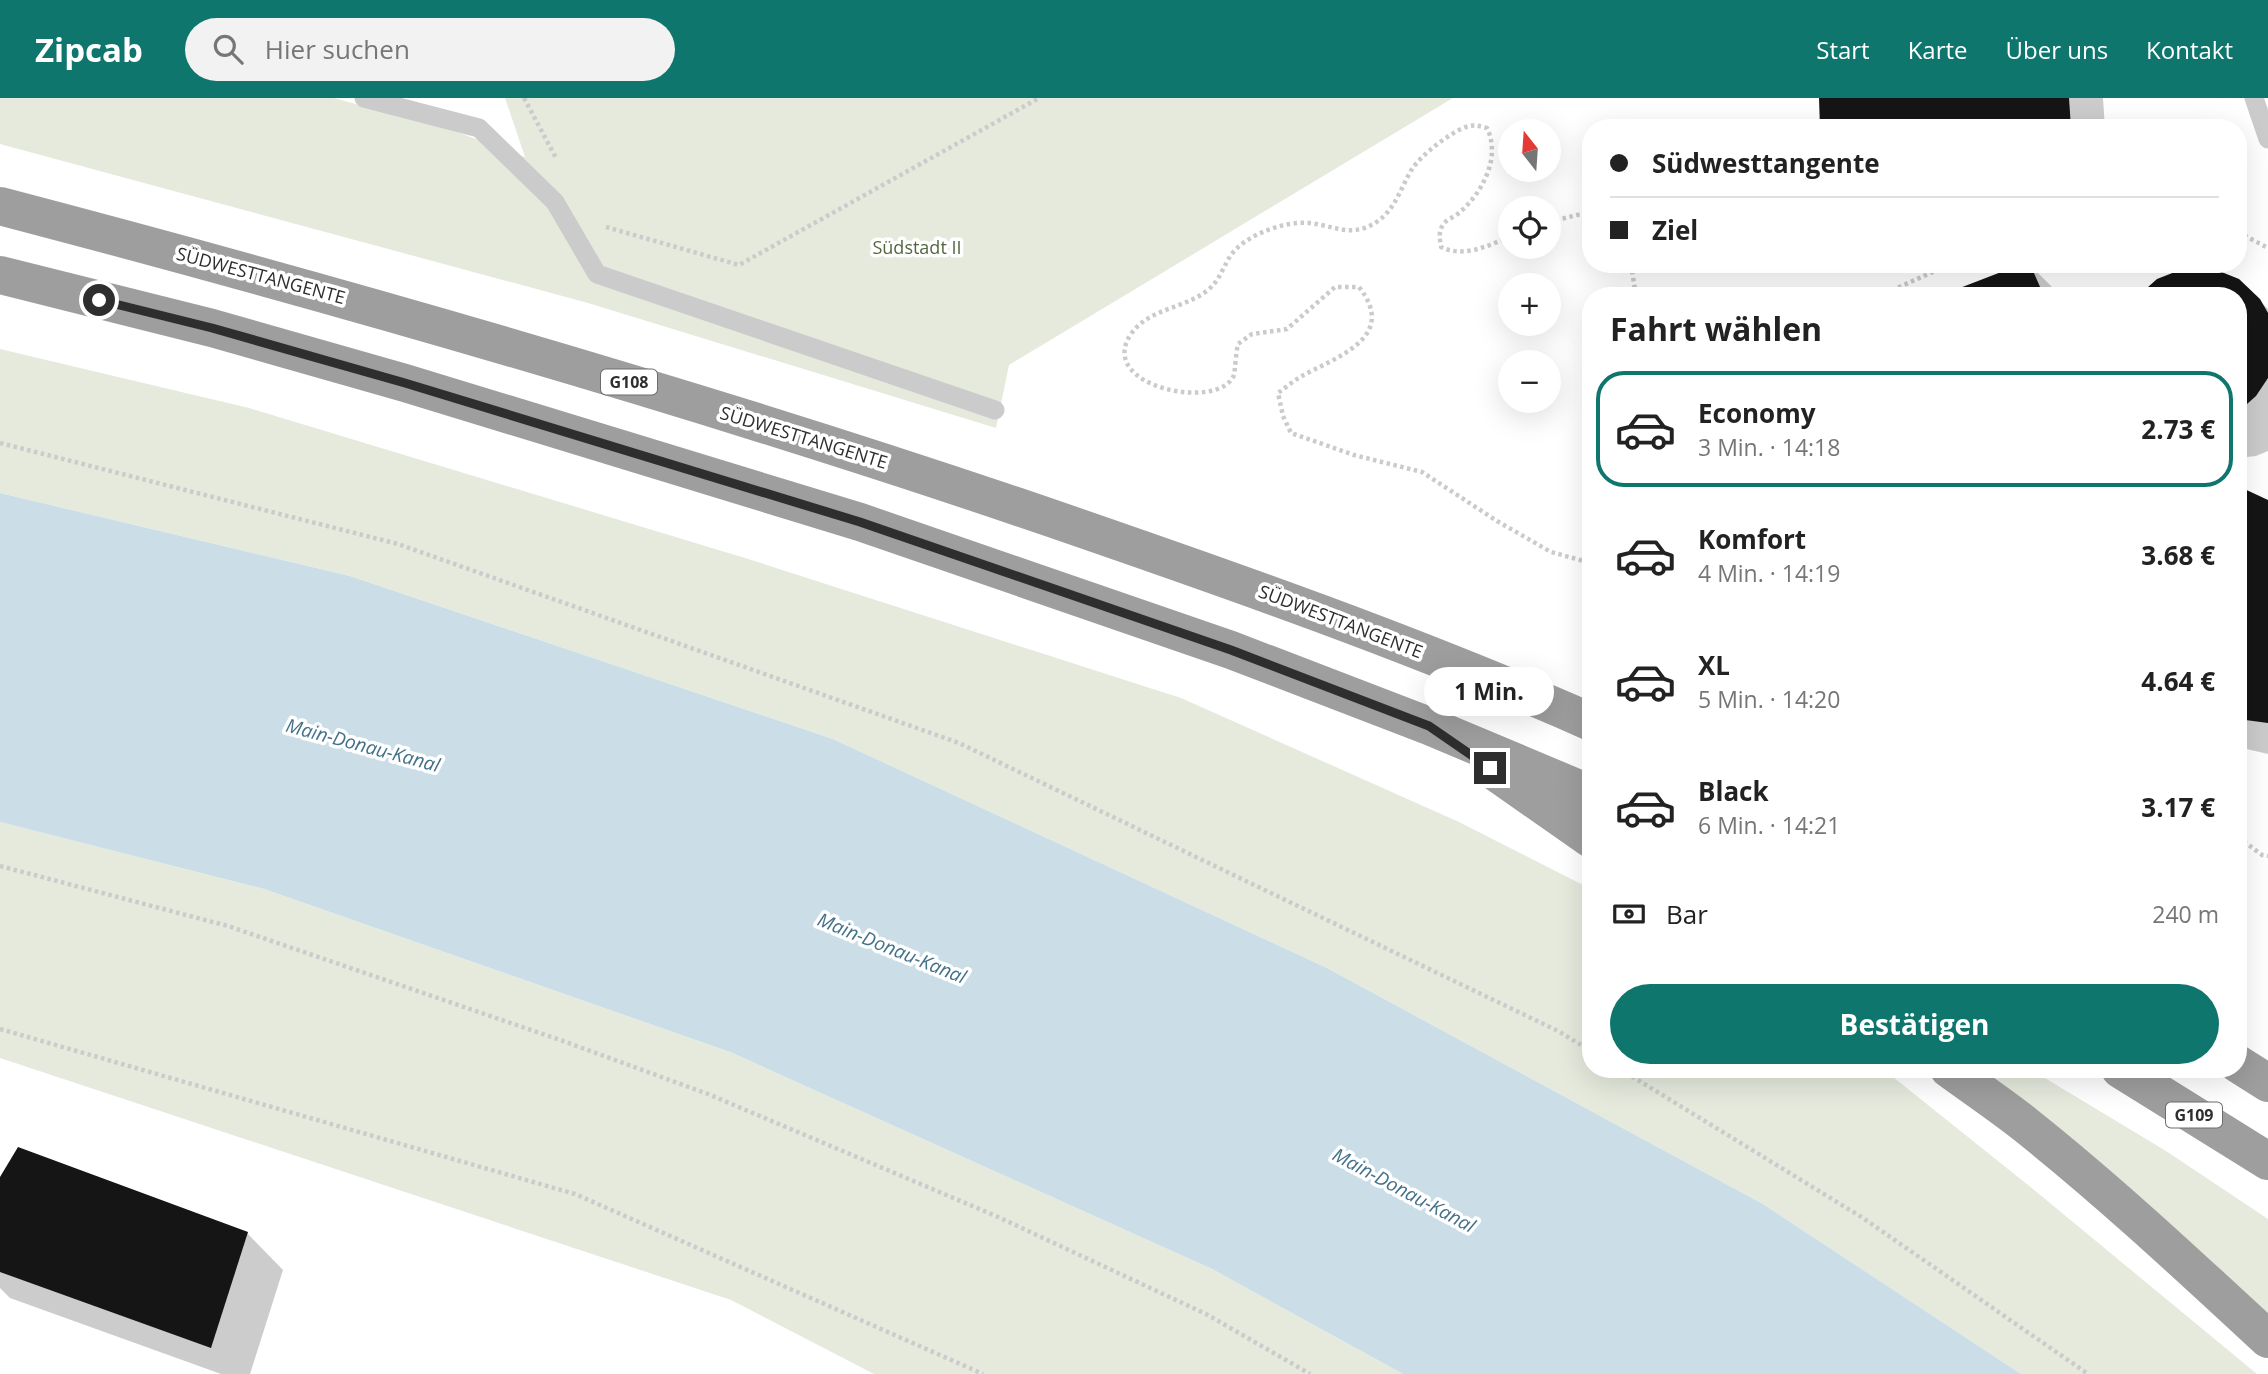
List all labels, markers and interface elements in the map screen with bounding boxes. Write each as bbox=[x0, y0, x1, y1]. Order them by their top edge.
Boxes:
search box bbox=[185, 18, 675, 81]
text: Zipcab bbox=[35, 27, 143, 72]
icon: search bbox=[209, 30, 247, 68]
text: Hier suchen bbox=[265, 31, 410, 67]
text: Start bbox=[1816, 33, 1870, 66]
text: Karte bbox=[1908, 33, 1968, 66]
text: Über uns bbox=[2006, 33, 2108, 66]
text: Kontakt bbox=[2146, 33, 2233, 66]
north arrow bbox=[1498, 119, 1561, 182]
map controls bbox=[1498, 119, 1561, 413]
text: Südwesttangente bbox=[1652, 145, 1880, 181]
button: locate bbox=[1498, 196, 1561, 259]
text: Ziel bbox=[1652, 212, 1698, 248]
park label: Südstadt II bbox=[872, 235, 962, 259]
street label: SÜDWESTTANGENTE bbox=[174, 241, 348, 309]
button: + bbox=[1498, 273, 1561, 336]
route start bbox=[83, 284, 115, 316]
text: Fahrt wählen bbox=[1610, 307, 1822, 350]
button: − bbox=[1498, 350, 1561, 413]
road number: G108 bbox=[601, 370, 657, 394]
text: Economy bbox=[1698, 395, 1816, 431]
icon: car bbox=[1614, 398, 1677, 461]
street label: SÜDWESTTANGENTE bbox=[717, 400, 891, 474]
text: 2.73 € bbox=[2141, 411, 2215, 447]
text: 3 Min. · 14:18 bbox=[1698, 431, 1840, 463]
text: Komfort bbox=[1698, 521, 1806, 557]
icon: car bbox=[1614, 524, 1677, 587]
text: 3.68 € bbox=[2141, 537, 2215, 573]
text: 4 Min. · 14:19 bbox=[1698, 557, 1840, 589]
street label: SÜDWESTTANGENTE bbox=[1256, 579, 1426, 663]
text: XL bbox=[1698, 647, 1730, 683]
icon: car bbox=[1614, 650, 1677, 713]
text: 4.64 € bbox=[2141, 663, 2215, 699]
callout: 1 Min. bbox=[1425, 666, 1555, 716]
text: 1 Min. bbox=[1454, 675, 1524, 707]
text: 5 Min. · 14:20 bbox=[1698, 683, 1840, 715]
water label: Main-Donau-Kanal bbox=[283, 712, 444, 778]
route end bbox=[1474, 752, 1506, 784]
text: Black bbox=[1698, 773, 1769, 809]
icon: car bbox=[1614, 776, 1677, 839]
text: 3.17 € bbox=[2141, 789, 2215, 825]
text: 6 Min. · 14:21 bbox=[1698, 809, 1840, 841]
icon: cash bbox=[1610, 895, 1648, 933]
text: Bar bbox=[1666, 896, 1708, 932]
text: 240 m bbox=[2152, 898, 2219, 930]
water label: Main-Donau-Kanal bbox=[814, 906, 971, 990]
button: Bestätigen bbox=[1610, 984, 2219, 1064]
road number: G109 bbox=[2166, 1102, 2222, 1128]
water label: Main-Donau-Kanal bbox=[1328, 1141, 1481, 1239]

